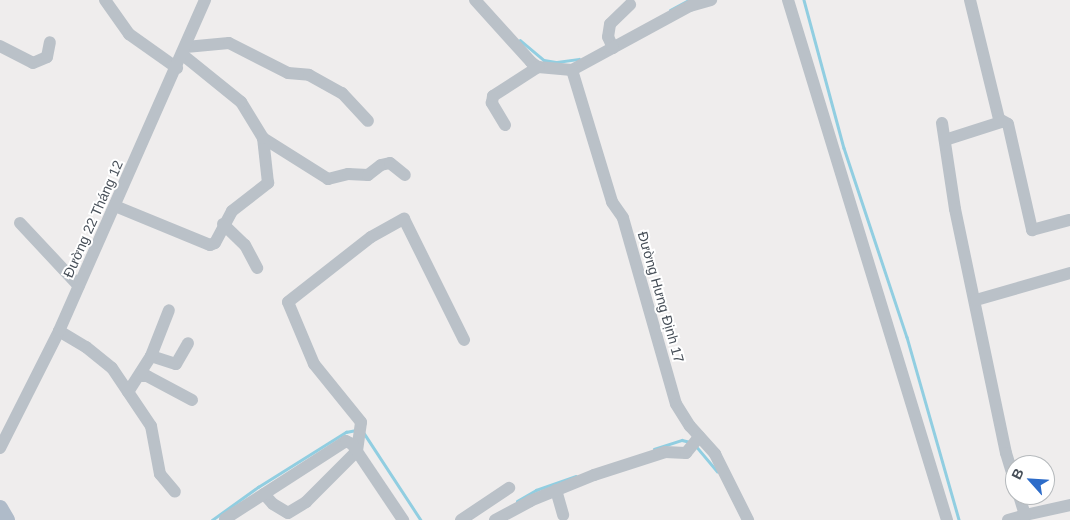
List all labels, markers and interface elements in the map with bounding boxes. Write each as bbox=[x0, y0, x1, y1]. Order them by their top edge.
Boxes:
street label: Đường 22 Tháng 12 bbox=[60, 158, 126, 280]
street label: Đường Hưng Định 17 bbox=[634, 230, 688, 364]
north arrow bbox=[1005, 455, 1055, 505]
text: B bbox=[1008, 466, 1027, 482]

